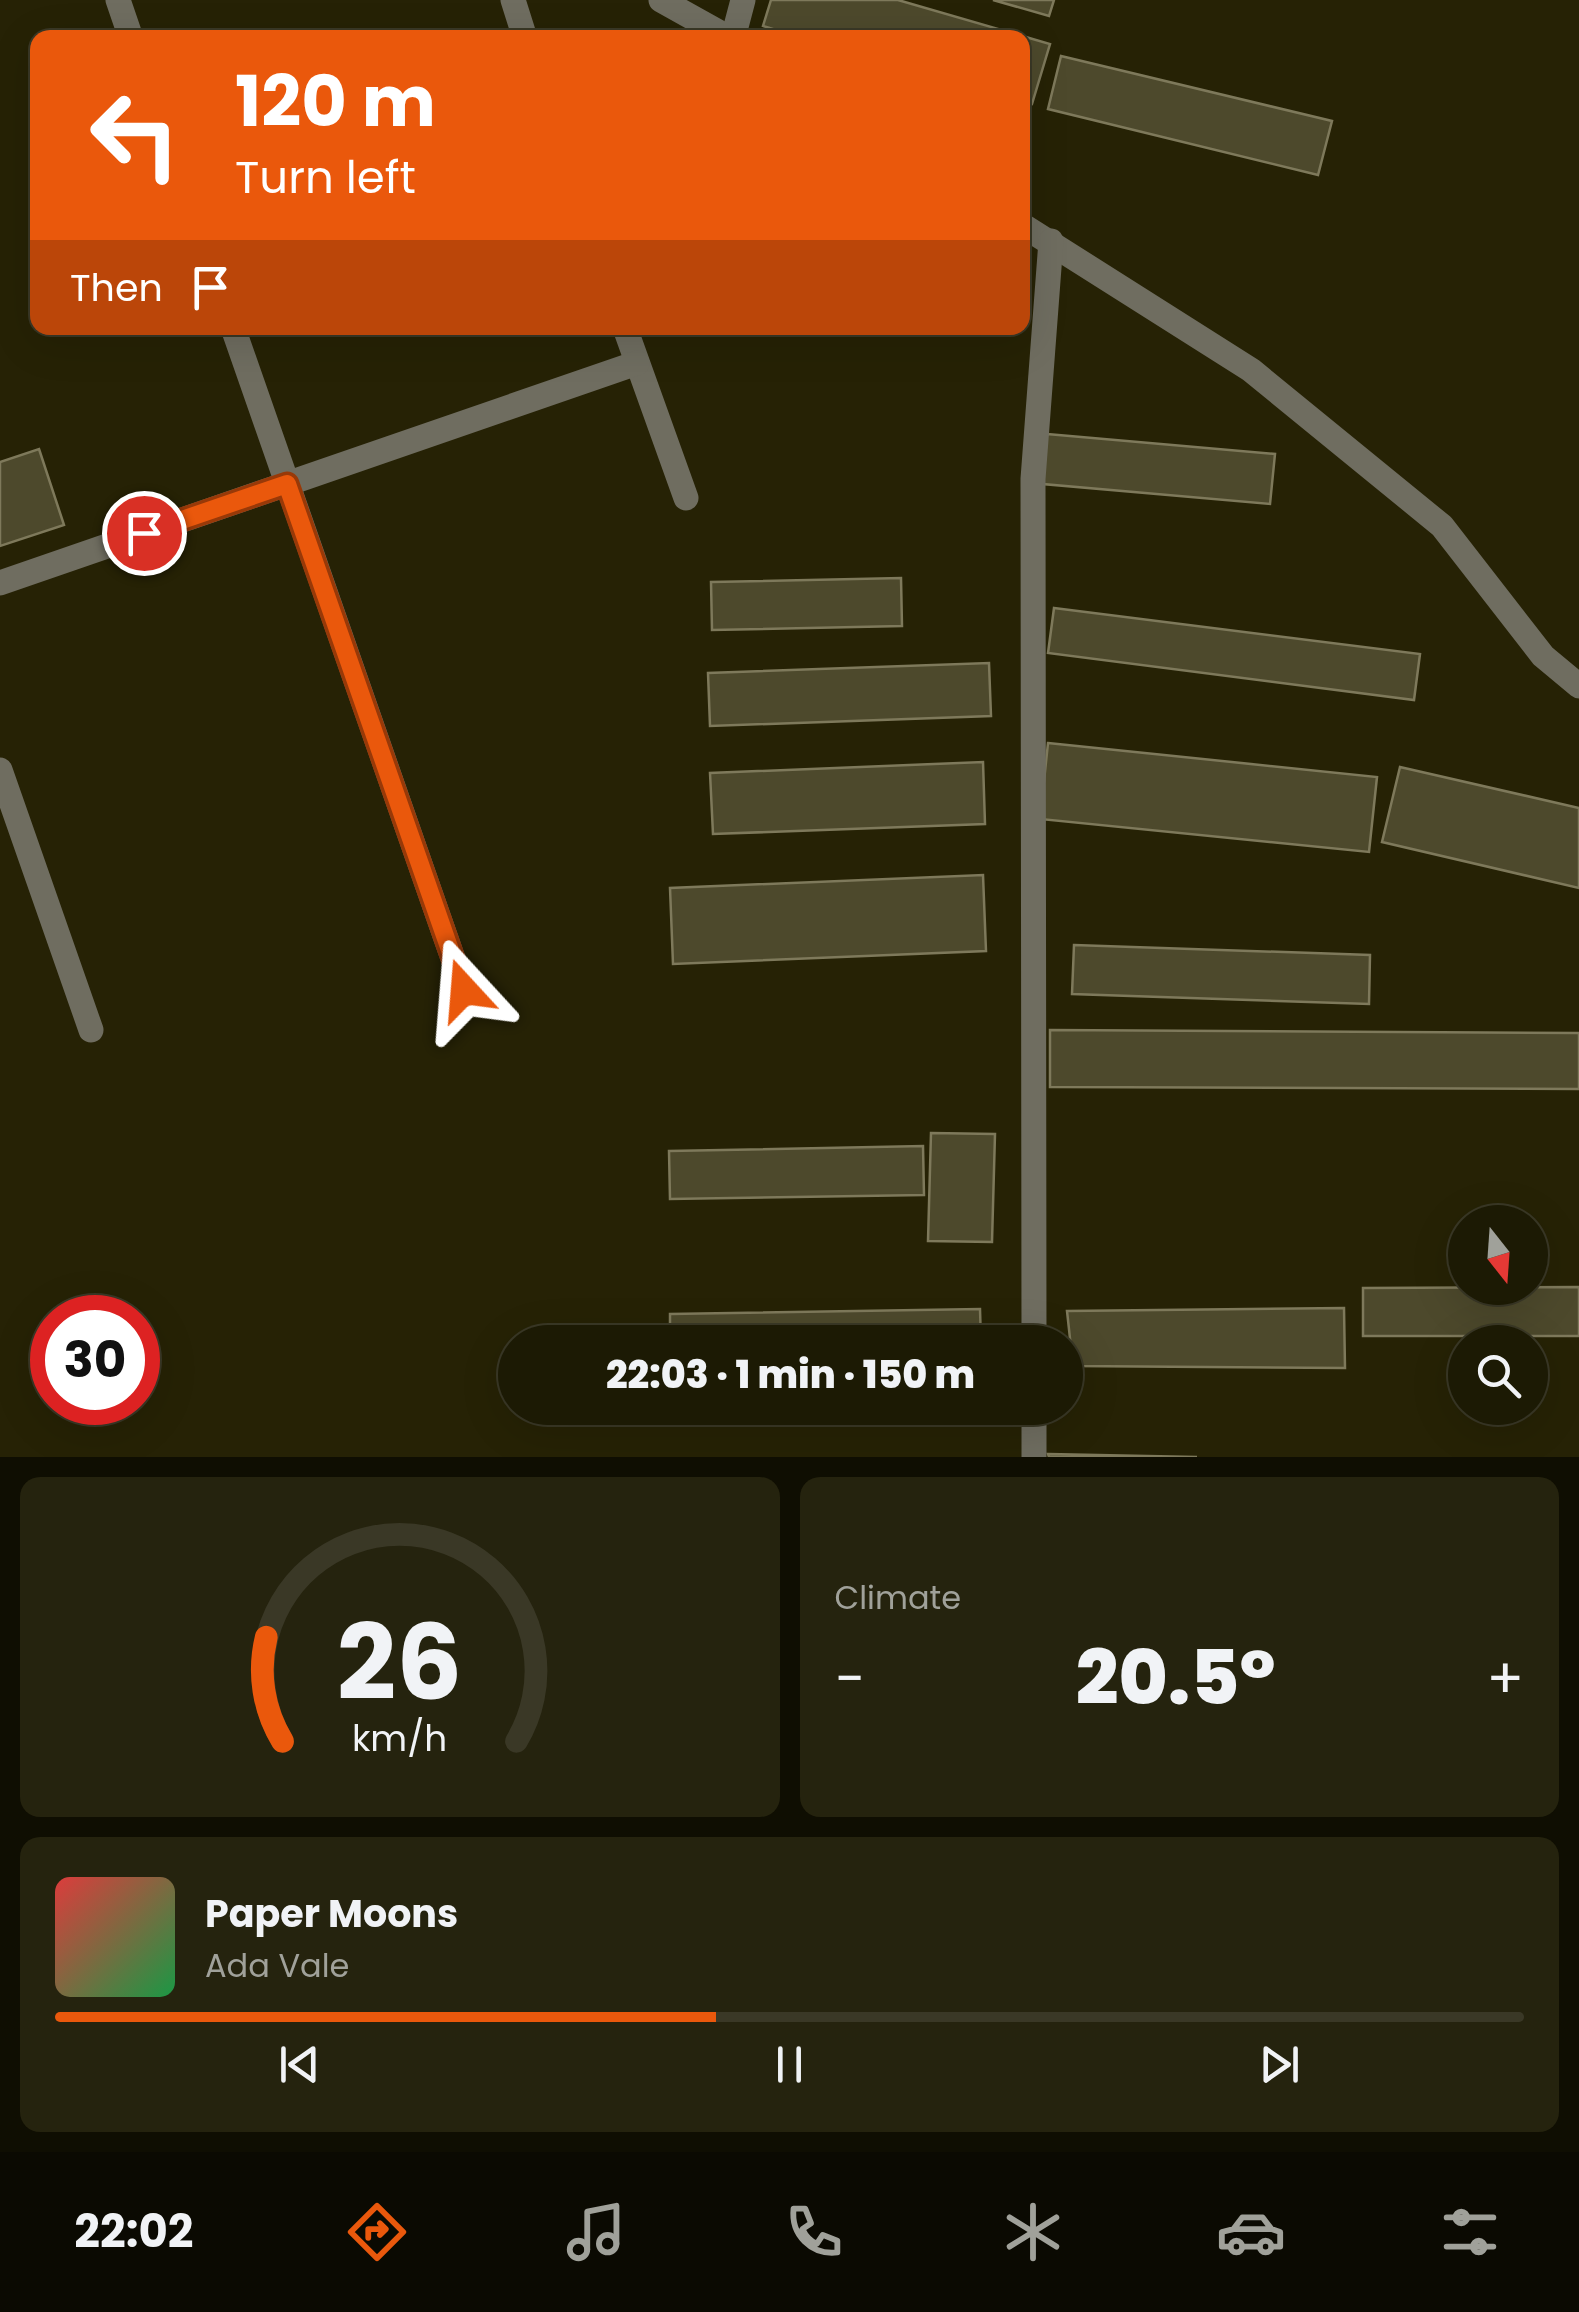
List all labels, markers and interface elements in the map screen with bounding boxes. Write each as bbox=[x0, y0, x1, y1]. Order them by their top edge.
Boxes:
text: 120 m bbox=[235, 52, 436, 151]
icon: left bbox=[70, 70, 200, 200]
text: Turn left bbox=[235, 146, 416, 209]
icon: arrive bbox=[183, 260, 238, 315]
text: Then bbox=[70, 261, 163, 314]
pin bbox=[102, 491, 187, 576]
icon: arrive bbox=[117, 506, 172, 561]
position arrow bbox=[412, 938, 516, 1042]
north arrow bbox=[1448, 1205, 1548, 1305]
map controls bbox=[1448, 1205, 1548, 1425]
speed limit sign: 30 bbox=[30, 1295, 160, 1425]
button: search bbox=[1448, 1325, 1548, 1425]
text: 22:03 · 1 min · 150 m bbox=[606, 1348, 975, 1401]
text: Climate bbox=[835, 1575, 961, 1620]
text: 26 bbox=[337, 1590, 463, 1735]
text: 20.5° bbox=[1076, 1625, 1275, 1730]
text: − bbox=[835, 1640, 865, 1717]
text: + bbox=[1486, 1640, 1524, 1717]
text: km/h bbox=[352, 1713, 447, 1764]
text: Paper Moons bbox=[205, 1887, 458, 1940]
text: Ada Vale bbox=[205, 1943, 349, 1988]
icon: previous bbox=[272, 2037, 327, 2092]
icon: pause bbox=[762, 2037, 817, 2092]
icon: next bbox=[1252, 2037, 1307, 2092]
icon: directions bbox=[342, 2197, 412, 2267]
icon: music bbox=[561, 2197, 631, 2267]
icon: phone bbox=[779, 2197, 849, 2267]
icon: climate bbox=[998, 2197, 1068, 2267]
icon: car bbox=[1216, 2197, 1286, 2267]
icon: filters bbox=[1435, 2197, 1505, 2267]
text: 22:02 bbox=[74, 2200, 193, 2263]

